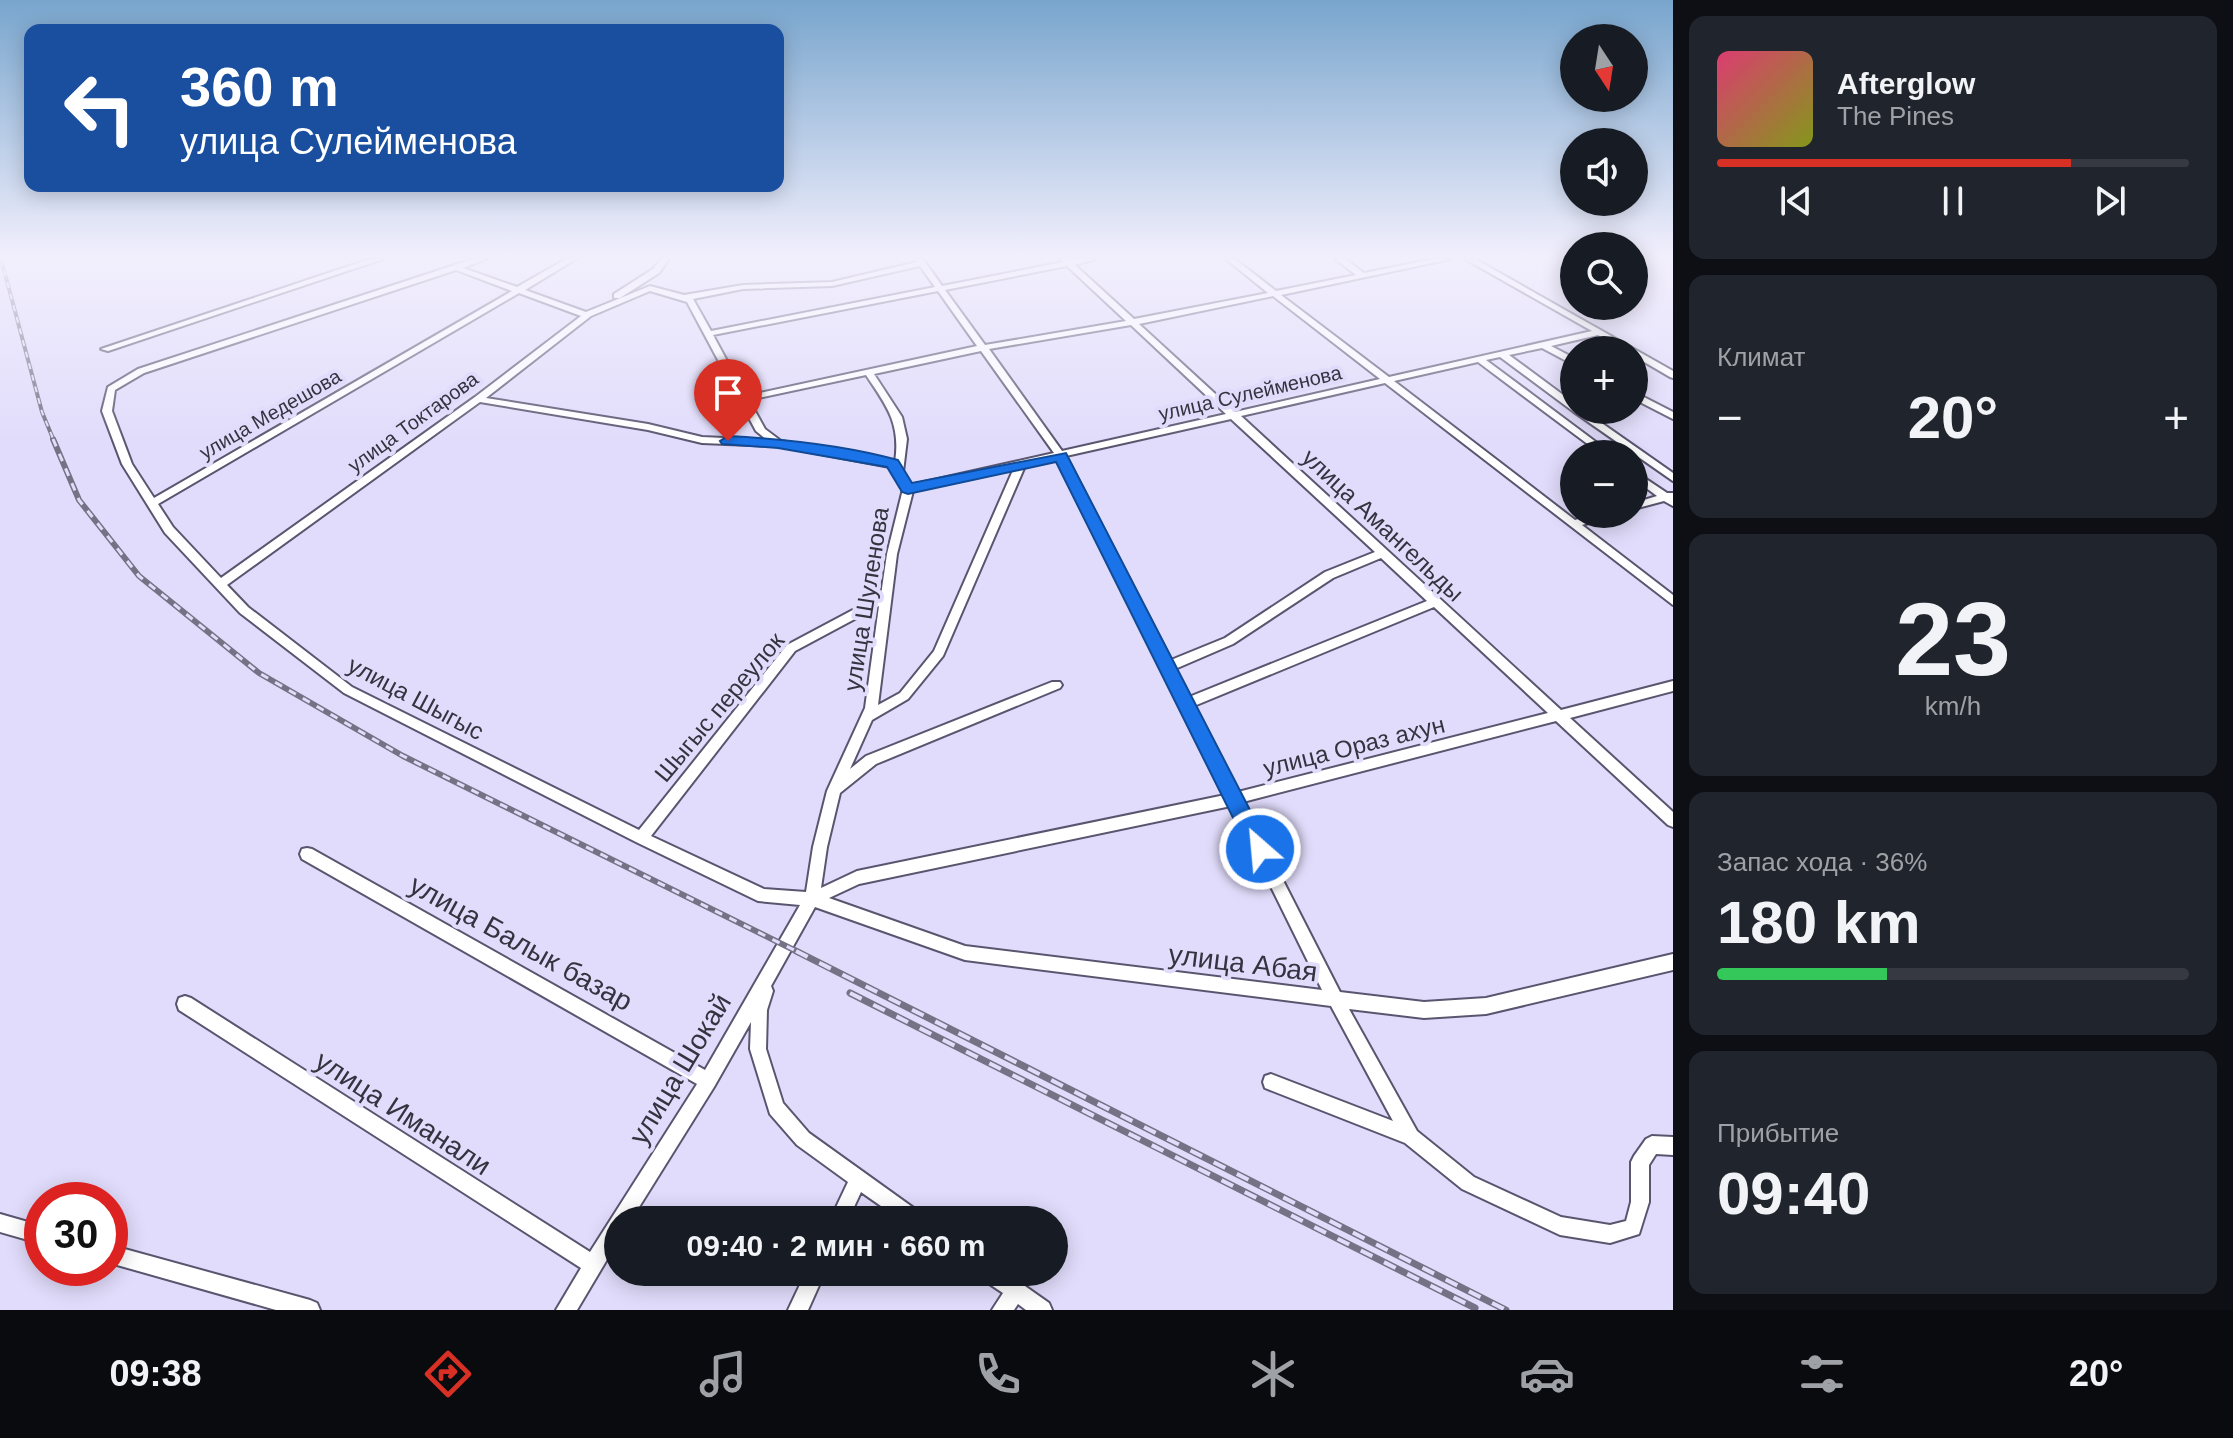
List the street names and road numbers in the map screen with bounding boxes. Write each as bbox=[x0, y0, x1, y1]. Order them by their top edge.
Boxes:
street label: улица Сулейменова bbox=[1156, 361, 1344, 425]
street label: улица Медешова bbox=[195, 364, 345, 463]
street label: улица Токтарова bbox=[344, 367, 483, 476]
street label: улица Амангельды bbox=[1297, 443, 1469, 607]
street label: улица Шуленова bbox=[838, 504, 894, 693]
street label: Шыгыс переулок bbox=[649, 627, 790, 787]
street label: улица Шыгыс bbox=[343, 651, 489, 745]
street label: улица Ораз ахун bbox=[1260, 710, 1448, 782]
street label: улица Балык базар bbox=[404, 869, 638, 1017]
street label: улица Абая bbox=[1167, 939, 1319, 987]
street label: улица Шокай bbox=[623, 988, 737, 1150]
street label: улица Иманали bbox=[310, 1045, 496, 1181]

